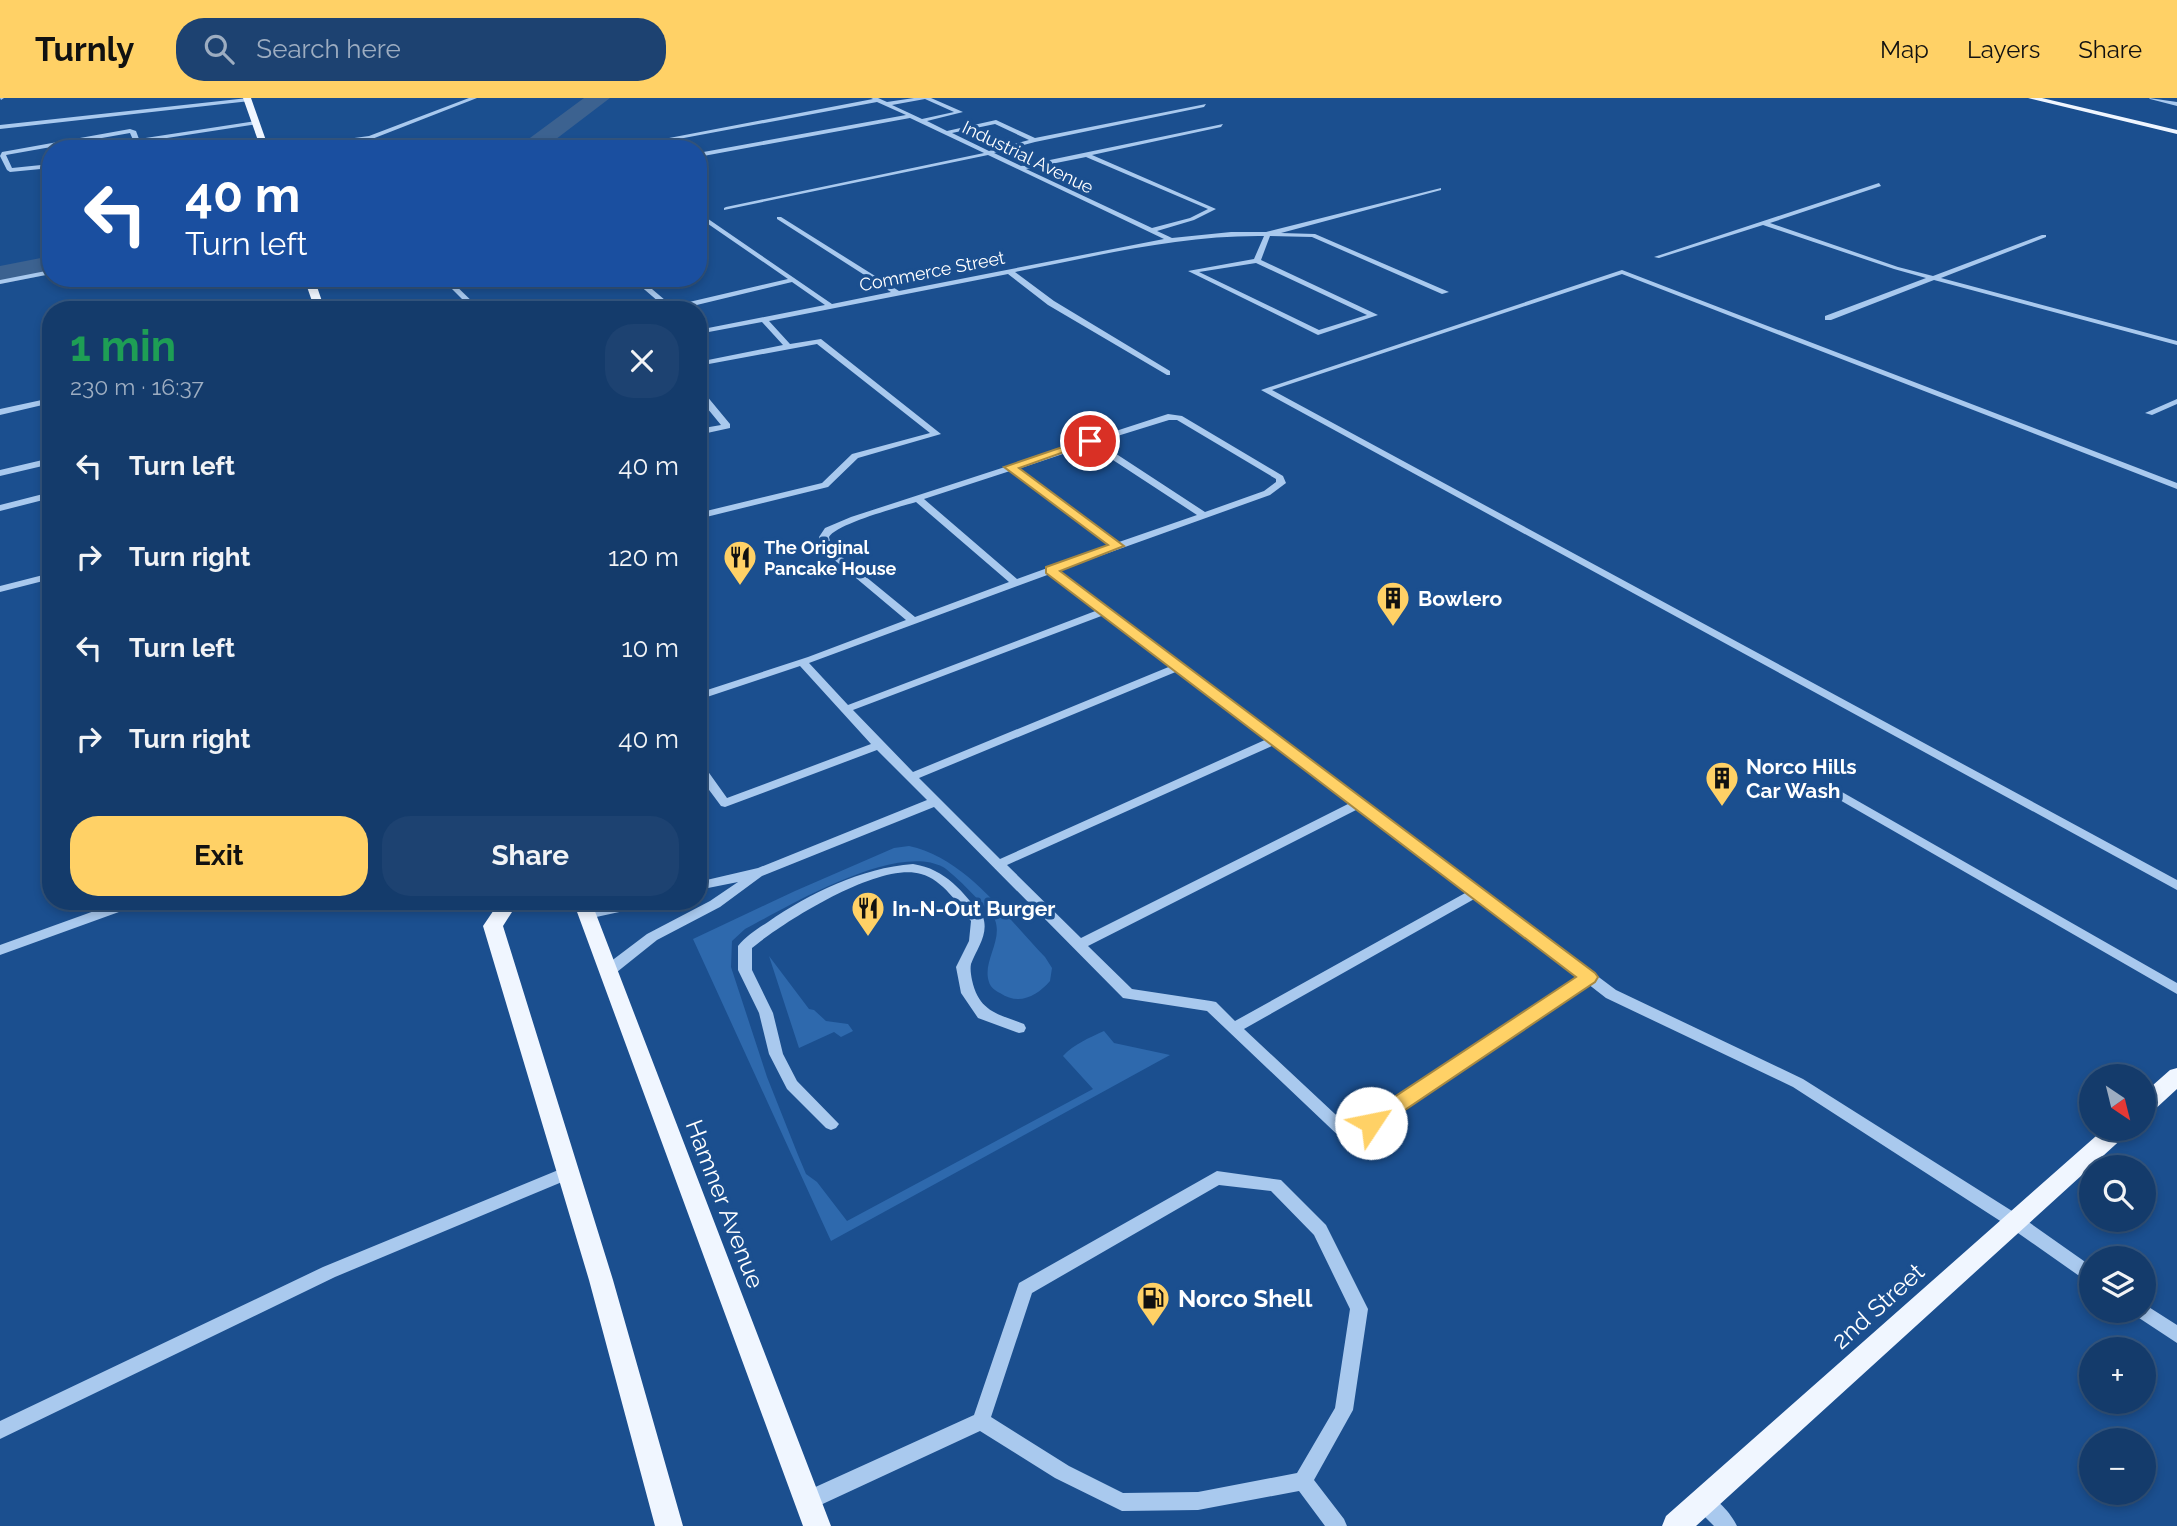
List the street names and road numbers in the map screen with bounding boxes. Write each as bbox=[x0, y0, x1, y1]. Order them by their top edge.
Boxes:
street label: Industrial Avenue bbox=[959, 116, 1097, 198]
street label: Commerce Street bbox=[858, 247, 1006, 295]
street label: Hamner Avenue bbox=[680, 1116, 770, 1292]
street label: 2nd Street bbox=[1826, 1257, 1930, 1355]

